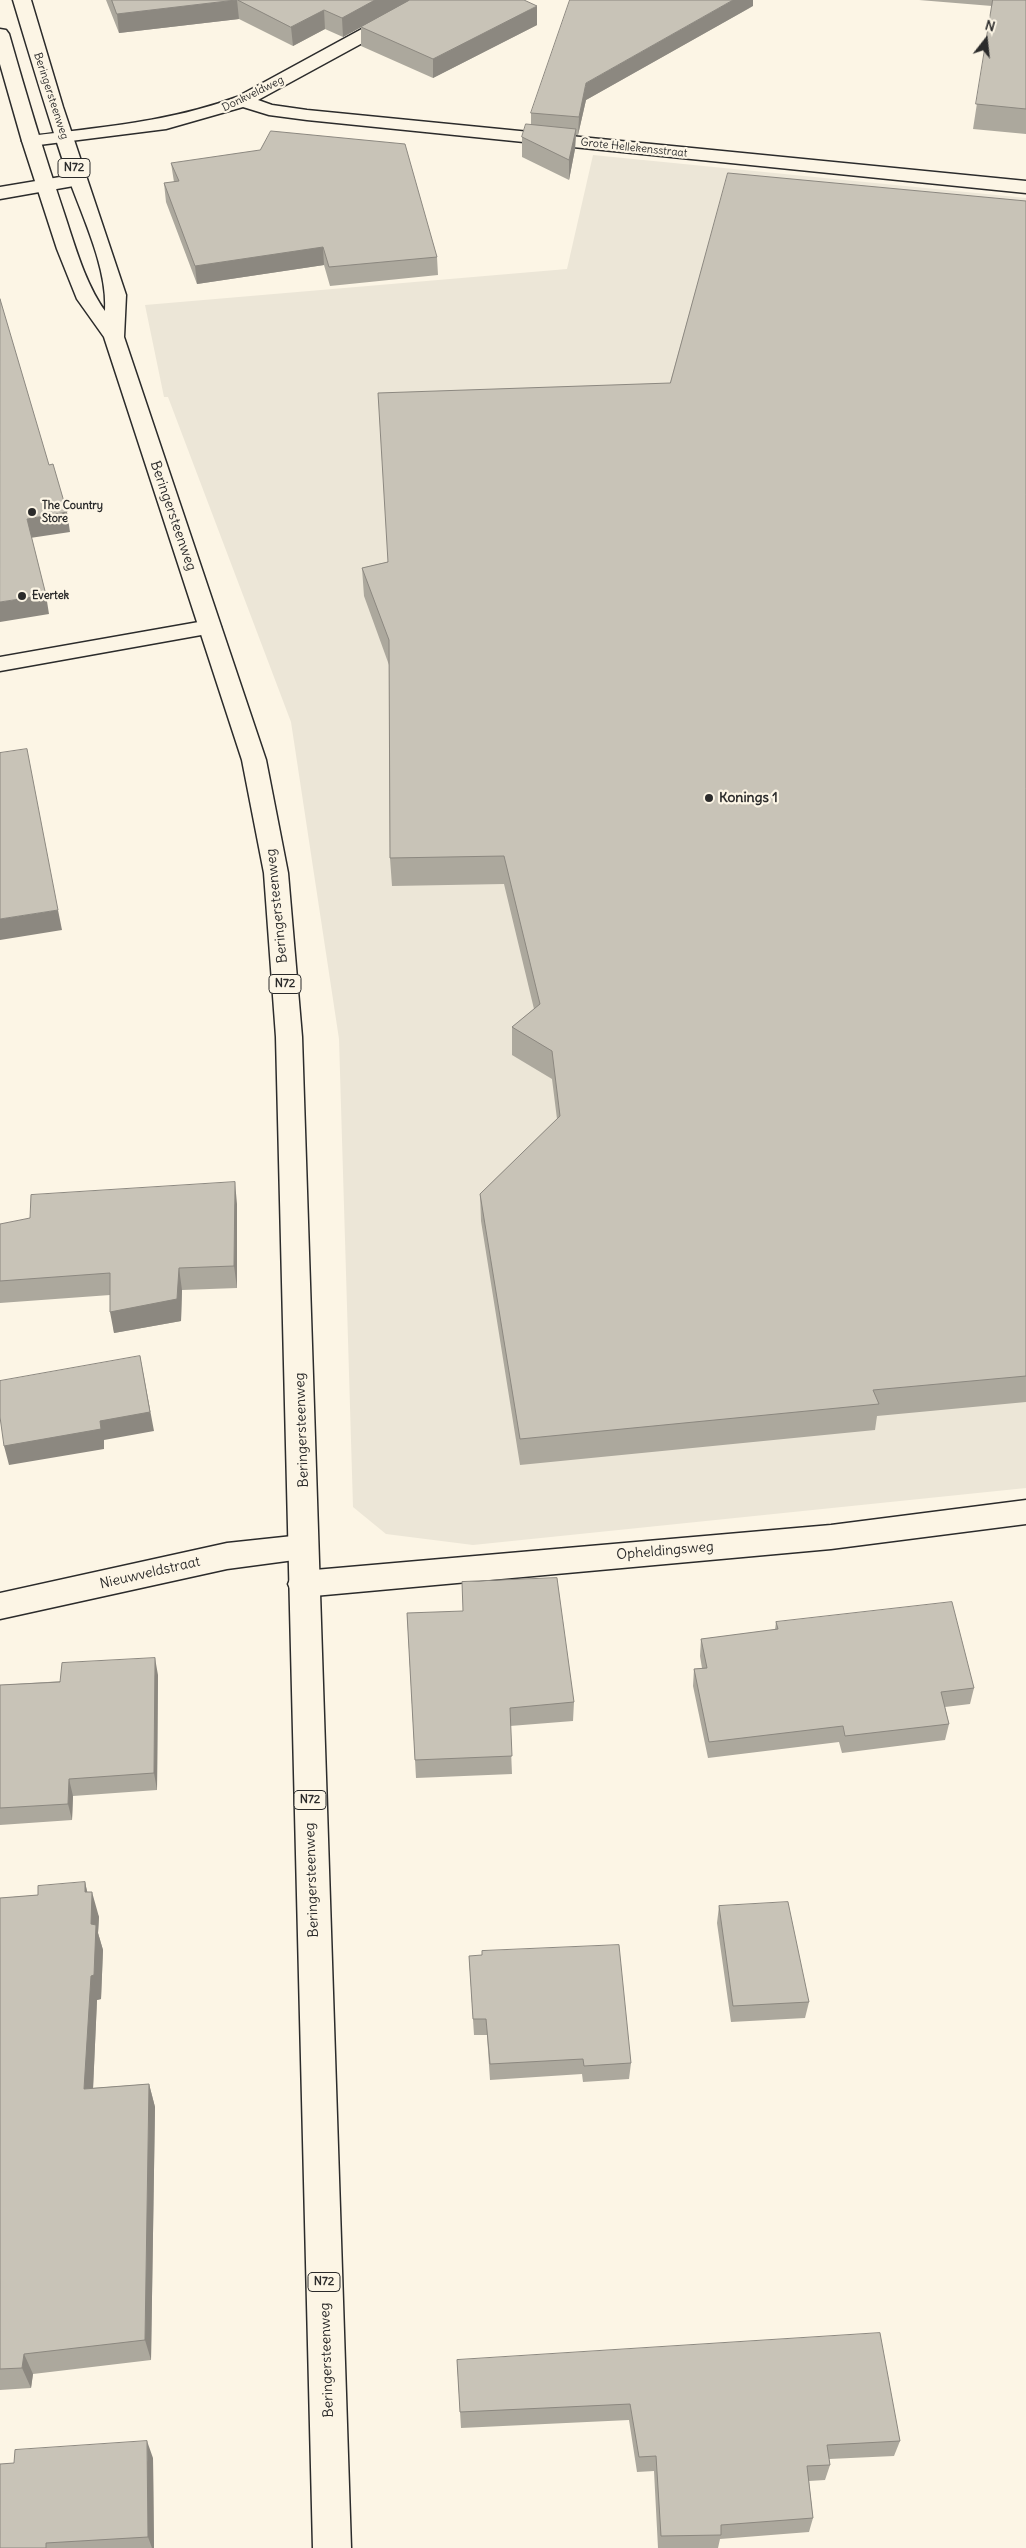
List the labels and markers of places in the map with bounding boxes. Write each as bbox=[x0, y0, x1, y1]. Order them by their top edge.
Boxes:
place label: The Country Store bbox=[42, 499, 103, 525]
marker: The Country Store bbox=[26, 506, 38, 518]
place label: Evertek bbox=[32, 589, 69, 603]
marker: Evertek bbox=[16, 590, 28, 602]
place label: Konings 1 bbox=[719, 790, 778, 806]
marker: Konings 1 bbox=[703, 792, 715, 804]

